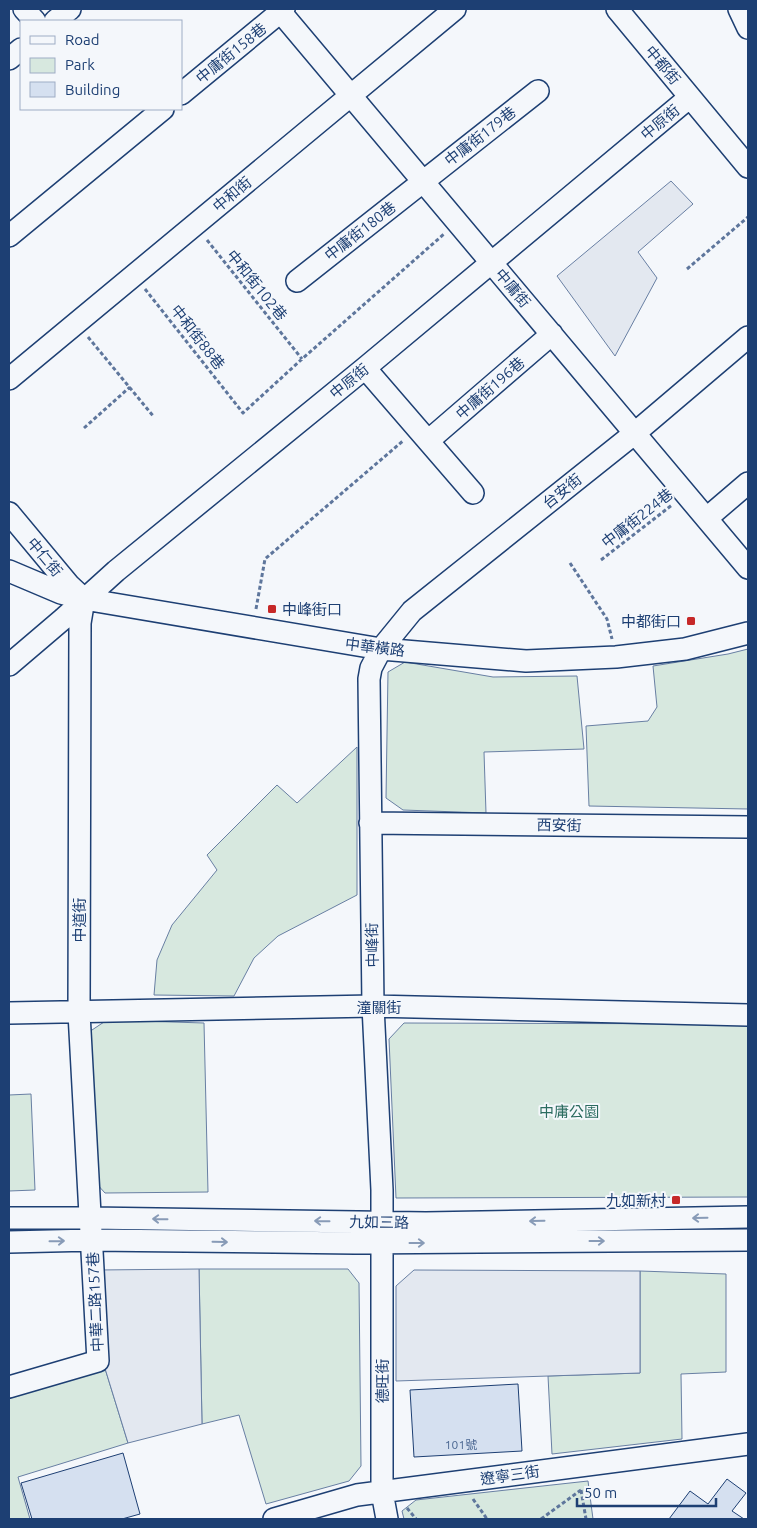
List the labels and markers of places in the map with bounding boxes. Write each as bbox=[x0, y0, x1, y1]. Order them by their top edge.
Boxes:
place label: 中峰街口 bbox=[282, 601, 342, 618]
marker: 中峰街口 bbox=[266, 603, 278, 615]
place label: 中都街口 bbox=[621, 613, 681, 630]
marker: 中都街口 bbox=[685, 615, 697, 627]
place label: 九如新村 bbox=[606, 1192, 666, 1209]
marker: 九如新村 bbox=[670, 1194, 682, 1206]

